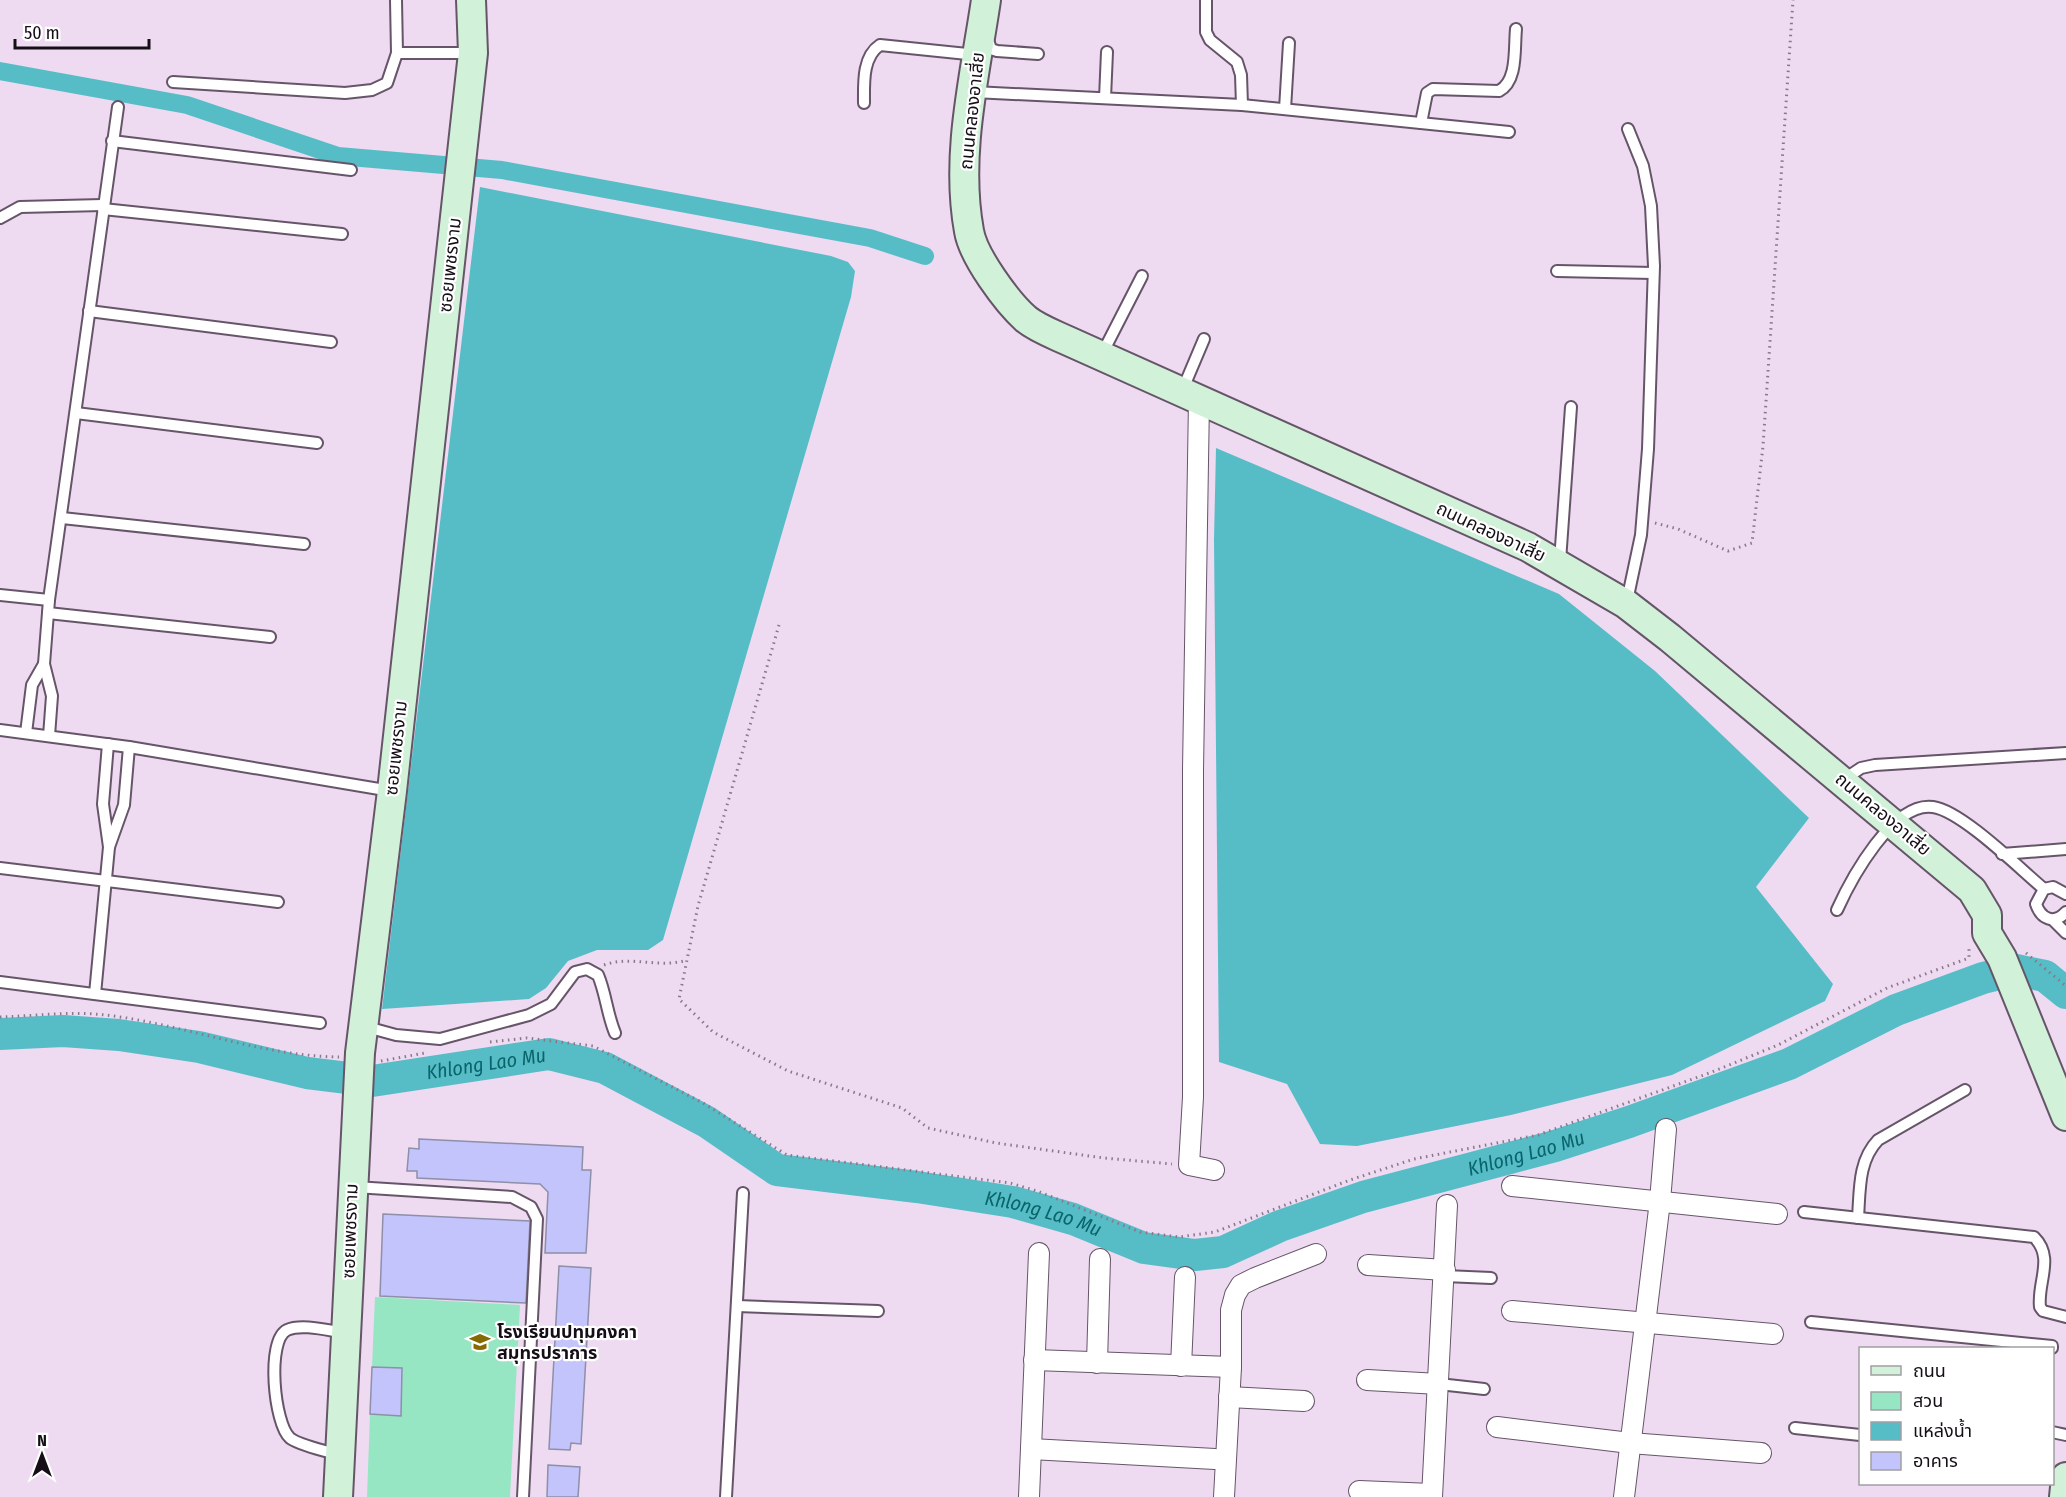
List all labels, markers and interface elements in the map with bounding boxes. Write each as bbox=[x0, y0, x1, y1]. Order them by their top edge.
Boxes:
scale bar bbox=[15, 12, 148, 50]
text: 50 m bbox=[24, 22, 60, 44]
street label: ถนนคลองอาเสี่ย bbox=[953, 51, 989, 171]
street label: ซอยเพชรงาม bbox=[434, 216, 466, 314]
street label: ถนนคลองอาเสี่ย bbox=[1433, 495, 1550, 567]
street label: ซอยเพชรงาม bbox=[380, 699, 412, 797]
street label: ถนนคลองอาเสี่ย bbox=[1831, 766, 1937, 860]
water label: Khlong Lao Mu bbox=[425, 1043, 547, 1085]
water label: Khlong Lao Mu bbox=[1465, 1125, 1588, 1181]
street label: ซอยเพชรงาม bbox=[337, 1183, 363, 1279]
water label: Khlong Lao Mu bbox=[983, 1186, 1105, 1241]
place label: โรงเรียนปทุมคงคา สมุทรปราการ bbox=[497, 1321, 637, 1364]
school or university icon: โรงเรียนปทุมคงคา สมุทรปราการ bbox=[468, 1330, 492, 1354]
legend bbox=[1859, 1347, 2054, 1485]
text: ถนน bbox=[1913, 1360, 1946, 1382]
text: สวน bbox=[1913, 1390, 1943, 1412]
text: แหล่งน้ำ bbox=[1913, 1418, 1972, 1442]
north arrow bbox=[12, 1425, 72, 1485]
text: N bbox=[37, 1431, 47, 1450]
text: อาคาร bbox=[1913, 1450, 1958, 1472]

